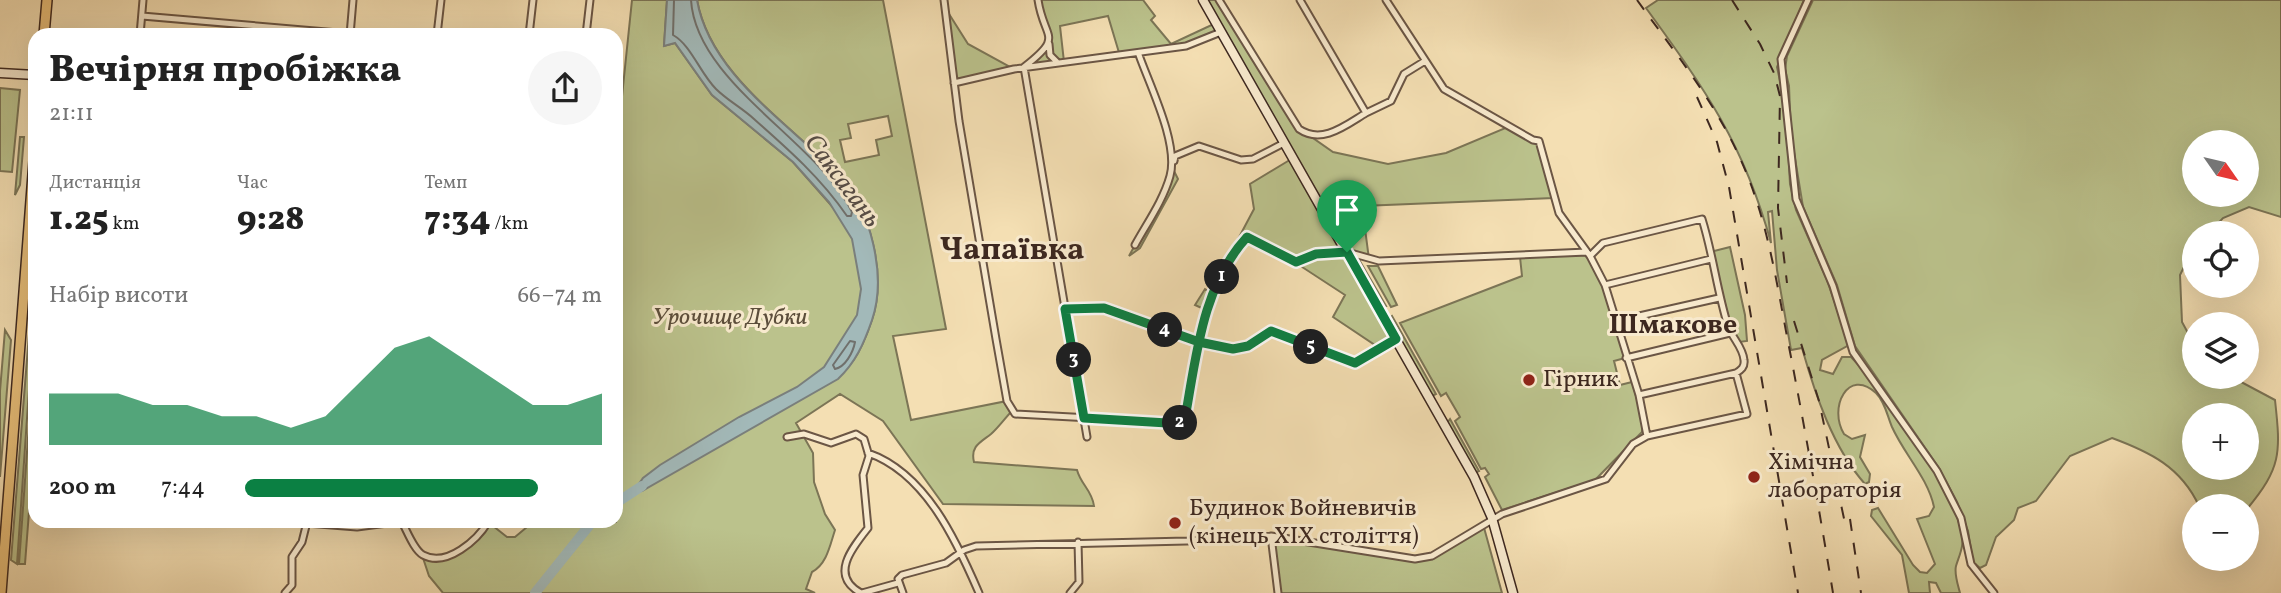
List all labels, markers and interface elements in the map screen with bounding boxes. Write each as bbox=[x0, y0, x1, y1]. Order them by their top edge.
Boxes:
text: Вечірня пробіжка bbox=[49, 45, 401, 98]
button: share bbox=[528, 51, 602, 125]
text: 21:11 bbox=[49, 98, 94, 130]
water label: Саксагань bbox=[795, 127, 889, 236]
north arrow bbox=[2182, 130, 2259, 206]
map controls bbox=[2182, 130, 2259, 571]
text: Дистанція bbox=[49, 170, 141, 196]
text: Час bbox=[237, 170, 268, 196]
text: Темп bbox=[424, 170, 467, 196]
pin bbox=[1317, 180, 1377, 252]
icon: arrive bbox=[1328, 191, 1366, 229]
text: 1.25 bbox=[49, 196, 109, 244]
text: 9:28 bbox=[237, 196, 305, 244]
text: 7:34 bbox=[424, 196, 491, 244]
text: km bbox=[109, 211, 140, 237]
text: /km bbox=[491, 211, 529, 237]
button: locate bbox=[2182, 221, 2259, 298]
district label: Чапаївка bbox=[939, 229, 1085, 273]
pin: 1 bbox=[1204, 260, 1240, 294]
text: 1 bbox=[1218, 263, 1225, 289]
text: Набір висоти bbox=[49, 280, 188, 312]
text: 66–74 m bbox=[517, 280, 602, 312]
park label: Урочище Дубки bbox=[652, 301, 808, 335]
district label: Шмакове bbox=[1609, 306, 1737, 345]
pin: 4 bbox=[1148, 312, 1182, 348]
button: layers bbox=[2182, 312, 2259, 389]
text: 4 bbox=[1159, 316, 1170, 342]
pin: 5 bbox=[1294, 330, 1328, 364]
text: 5 bbox=[1306, 333, 1315, 359]
pin: 3 bbox=[1056, 342, 1092, 378]
text: 3 bbox=[1069, 346, 1078, 372]
place label: Гірник bbox=[1543, 363, 1619, 397]
marker: Гірник bbox=[1521, 372, 1537, 388]
button: + bbox=[2182, 403, 2259, 480]
pin: 2 bbox=[1162, 406, 1198, 440]
text: 2 bbox=[1175, 409, 1184, 435]
place label: Хімічна лабораторія bbox=[1768, 446, 1901, 508]
marker: Хімічна лабораторія bbox=[1746, 469, 1762, 485]
text: 200 m bbox=[49, 472, 116, 504]
text: 7:44 bbox=[161, 472, 205, 504]
place label: Будинок Войневичів (кінець ХІХ століття) bbox=[1189, 492, 1419, 554]
button: − bbox=[2182, 494, 2259, 571]
marker: Будинок Войневичів (кінець ХІХ століття) bbox=[1167, 515, 1183, 531]

